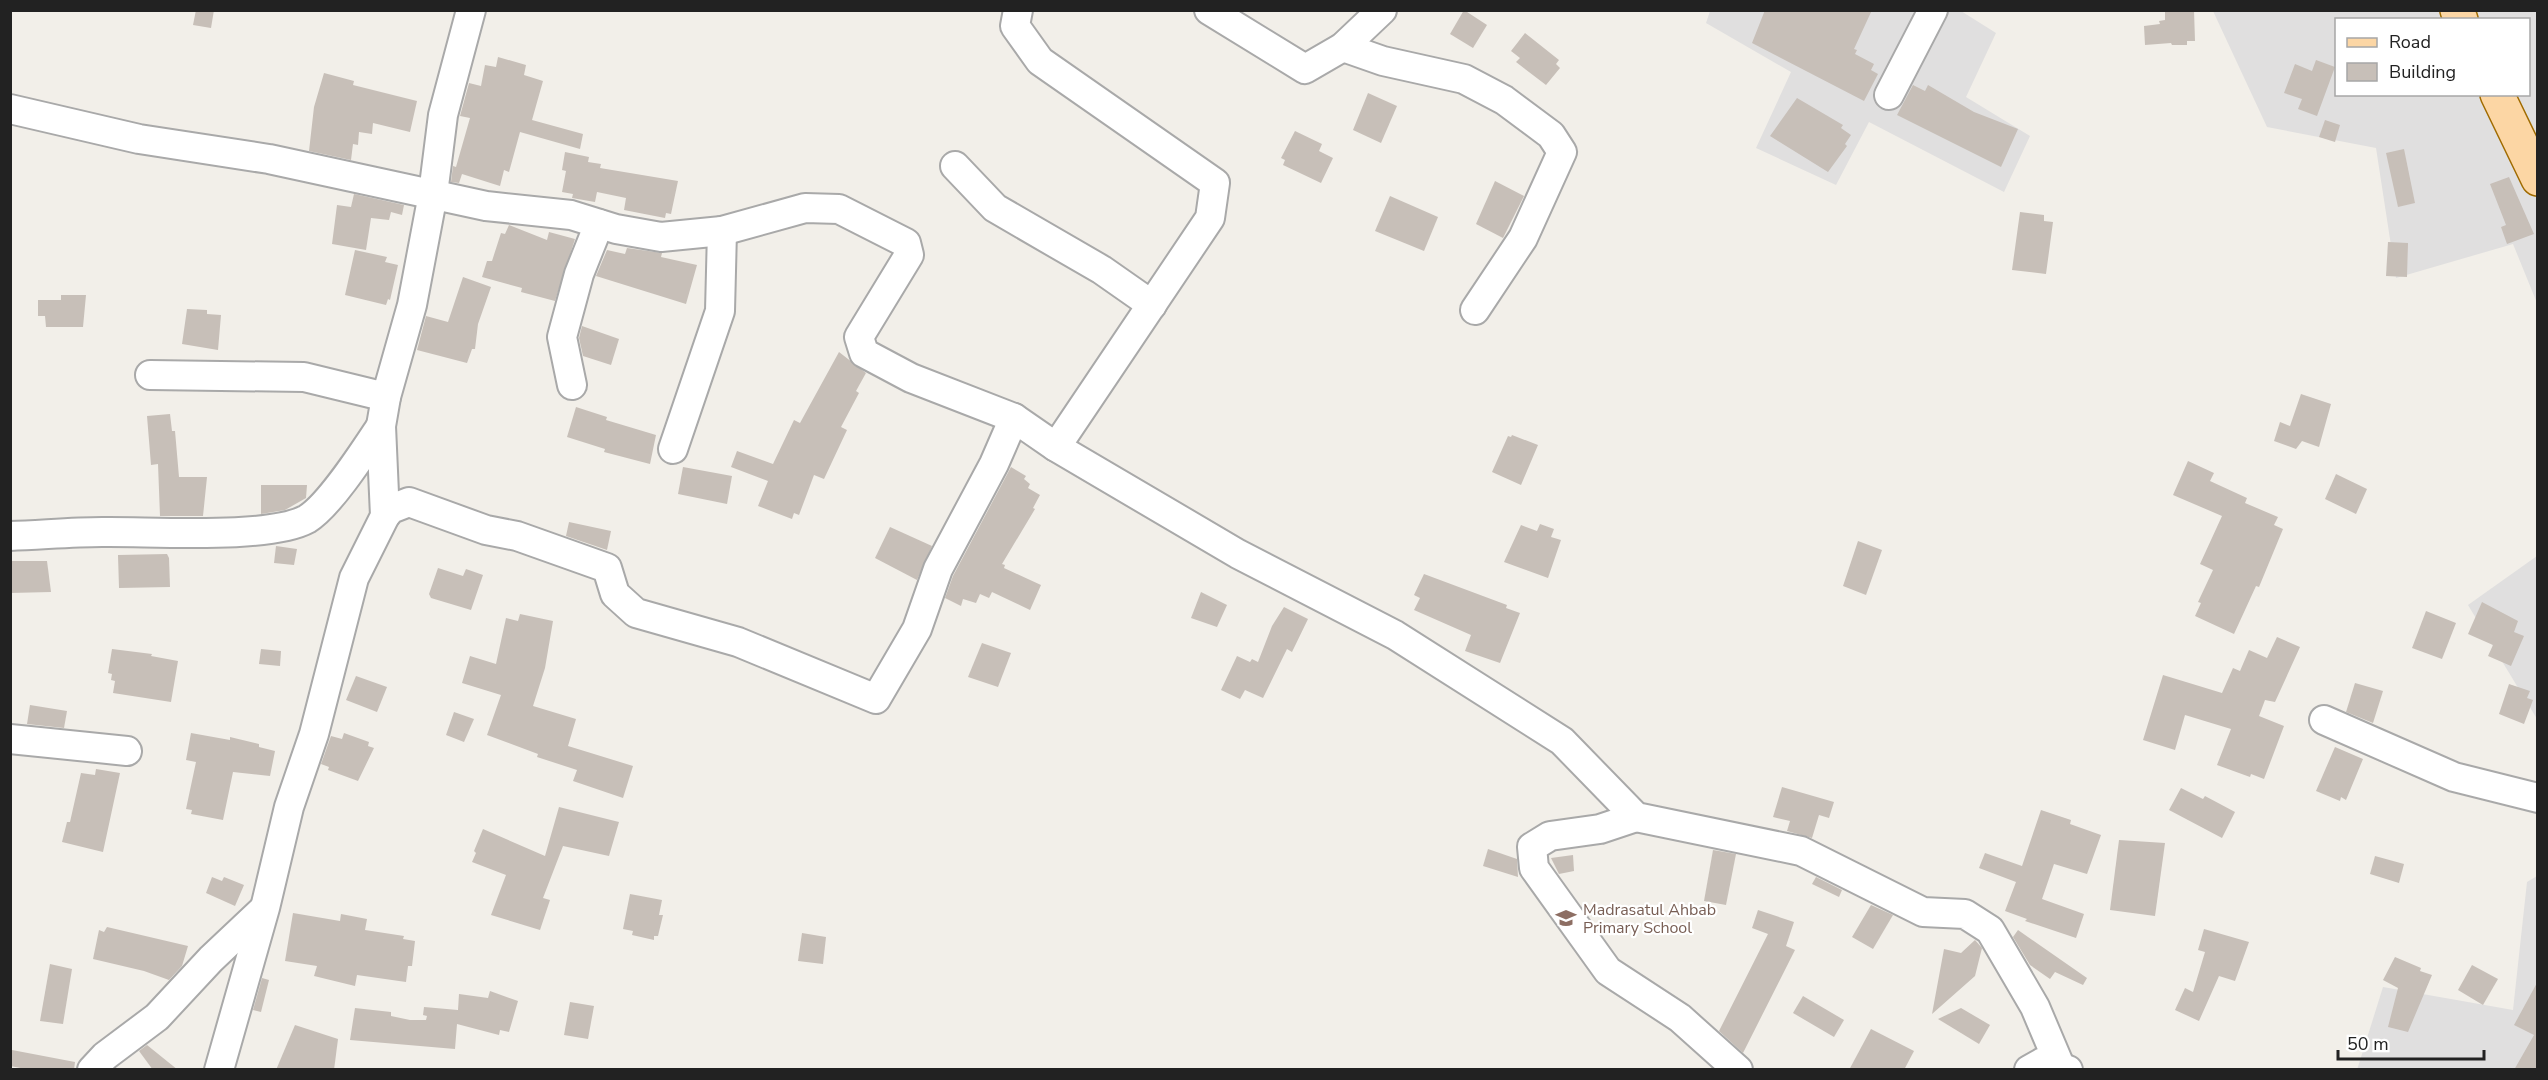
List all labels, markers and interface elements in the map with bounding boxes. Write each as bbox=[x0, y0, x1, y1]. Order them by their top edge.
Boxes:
legend bbox=[2335, 18, 2530, 96]
text: Road bbox=[2389, 30, 2431, 54]
text: Building bbox=[2389, 60, 2456, 84]
place label: Madrasatul Ahbab Primary School bbox=[1583, 899, 1716, 939]
school or university icon: Madrasatul Ahbab Primary School bbox=[1554, 906, 1578, 930]
scale bar bbox=[2338, 1023, 2484, 1061]
text: 50 m bbox=[2347, 1032, 2389, 1056]

